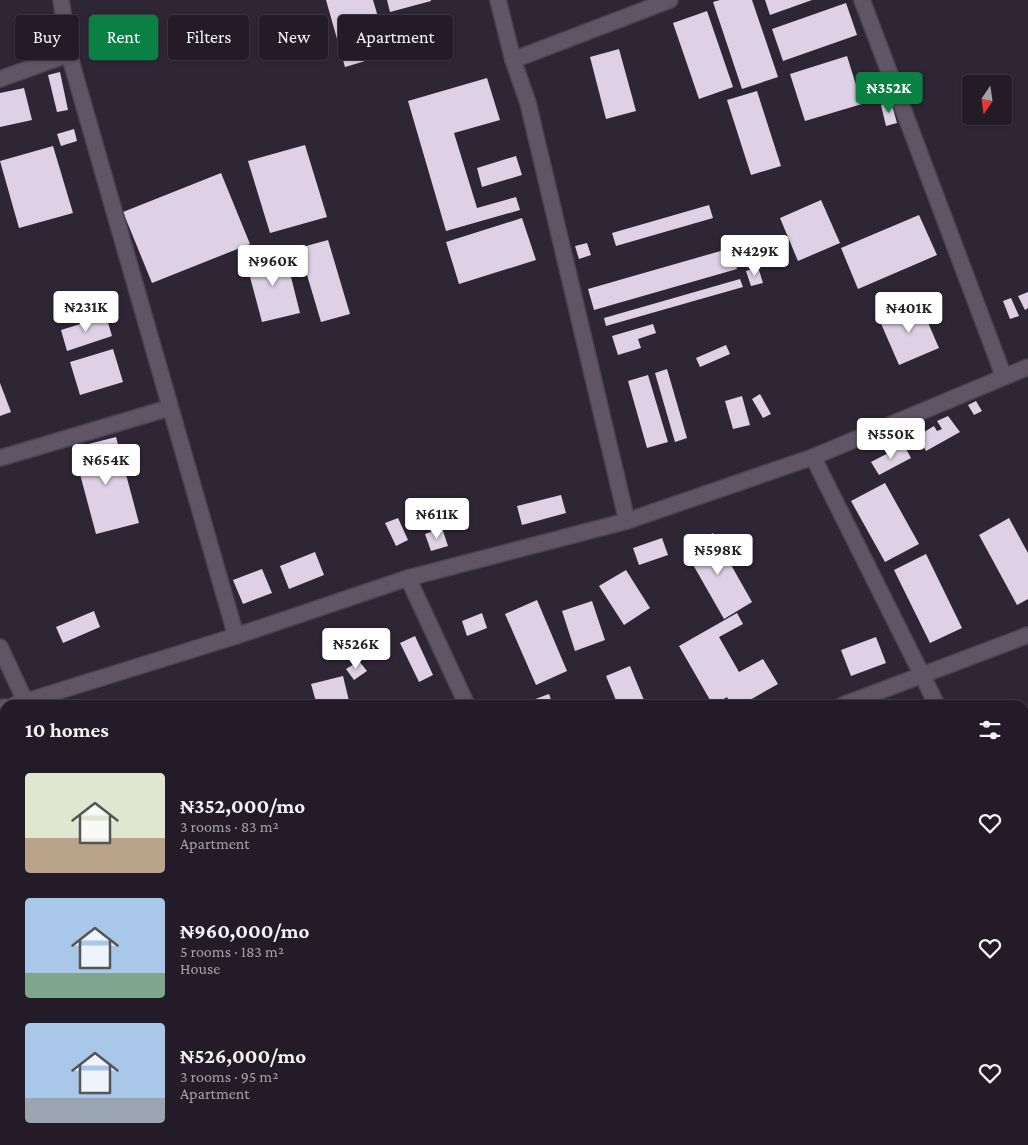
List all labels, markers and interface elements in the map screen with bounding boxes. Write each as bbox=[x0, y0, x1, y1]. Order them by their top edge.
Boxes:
chip: Buy bbox=[15, 15, 79, 60]
chip: Rent bbox=[89, 15, 158, 60]
chip: Filters bbox=[168, 15, 249, 60]
chip: New bbox=[259, 15, 328, 60]
chip: Apartment bbox=[338, 15, 453, 60]
pin: ₦352K bbox=[854, 72, 924, 114]
north arrow bbox=[962, 75, 1012, 125]
map controls bbox=[962, 75, 1012, 125]
text: ₦352K bbox=[867, 79, 911, 96]
pin: ₦429K bbox=[720, 234, 790, 277]
text: ₦429K bbox=[732, 242, 778, 259]
pin: ₦960K bbox=[238, 244, 308, 287]
text: ₦960K bbox=[249, 252, 297, 269]
pin: ₦231K bbox=[51, 290, 121, 333]
pin: ₦401K bbox=[874, 292, 944, 334]
text: ₦231K bbox=[64, 298, 108, 315]
text: ₦401K bbox=[886, 299, 932, 316]
pin: ₦550K bbox=[856, 418, 926, 460]
text: ₦550K bbox=[868, 425, 914, 442]
pin: ₦654K bbox=[71, 444, 141, 486]
text: ₦654K bbox=[83, 451, 129, 468]
pin: ₦611K bbox=[402, 498, 472, 540]
text: ₦611K bbox=[416, 505, 458, 522]
pin: ₦598K bbox=[683, 534, 753, 576]
text: ₦598K bbox=[695, 541, 741, 558]
pin: ₦526K bbox=[321, 628, 391, 670]
text: ₦526K bbox=[333, 635, 379, 652]
icon: filters bbox=[976, 716, 1004, 744]
text: 10 homes bbox=[25, 718, 109, 742]
icon: home bbox=[65, 793, 125, 853]
text: ₦352,000/mo bbox=[180, 794, 305, 818]
icon: heart bbox=[976, 809, 1004, 837]
text: 3 rooms · 83 m² bbox=[180, 818, 279, 835]
text: Apartment bbox=[180, 835, 250, 852]
icon: home bbox=[65, 918, 125, 978]
text: ₦960,000/mo bbox=[180, 919, 310, 943]
icon: heart bbox=[976, 934, 1004, 962]
text: 5 rooms · 183 m² bbox=[180, 943, 284, 960]
text: House bbox=[180, 960, 220, 977]
icon: home bbox=[65, 1043, 125, 1103]
text: ₦526,000/mo bbox=[180, 1044, 306, 1068]
icon: heart bbox=[976, 1059, 1004, 1087]
text: 3 rooms · 95 m² bbox=[180, 1068, 278, 1085]
text: Apartment bbox=[180, 1085, 250, 1102]

